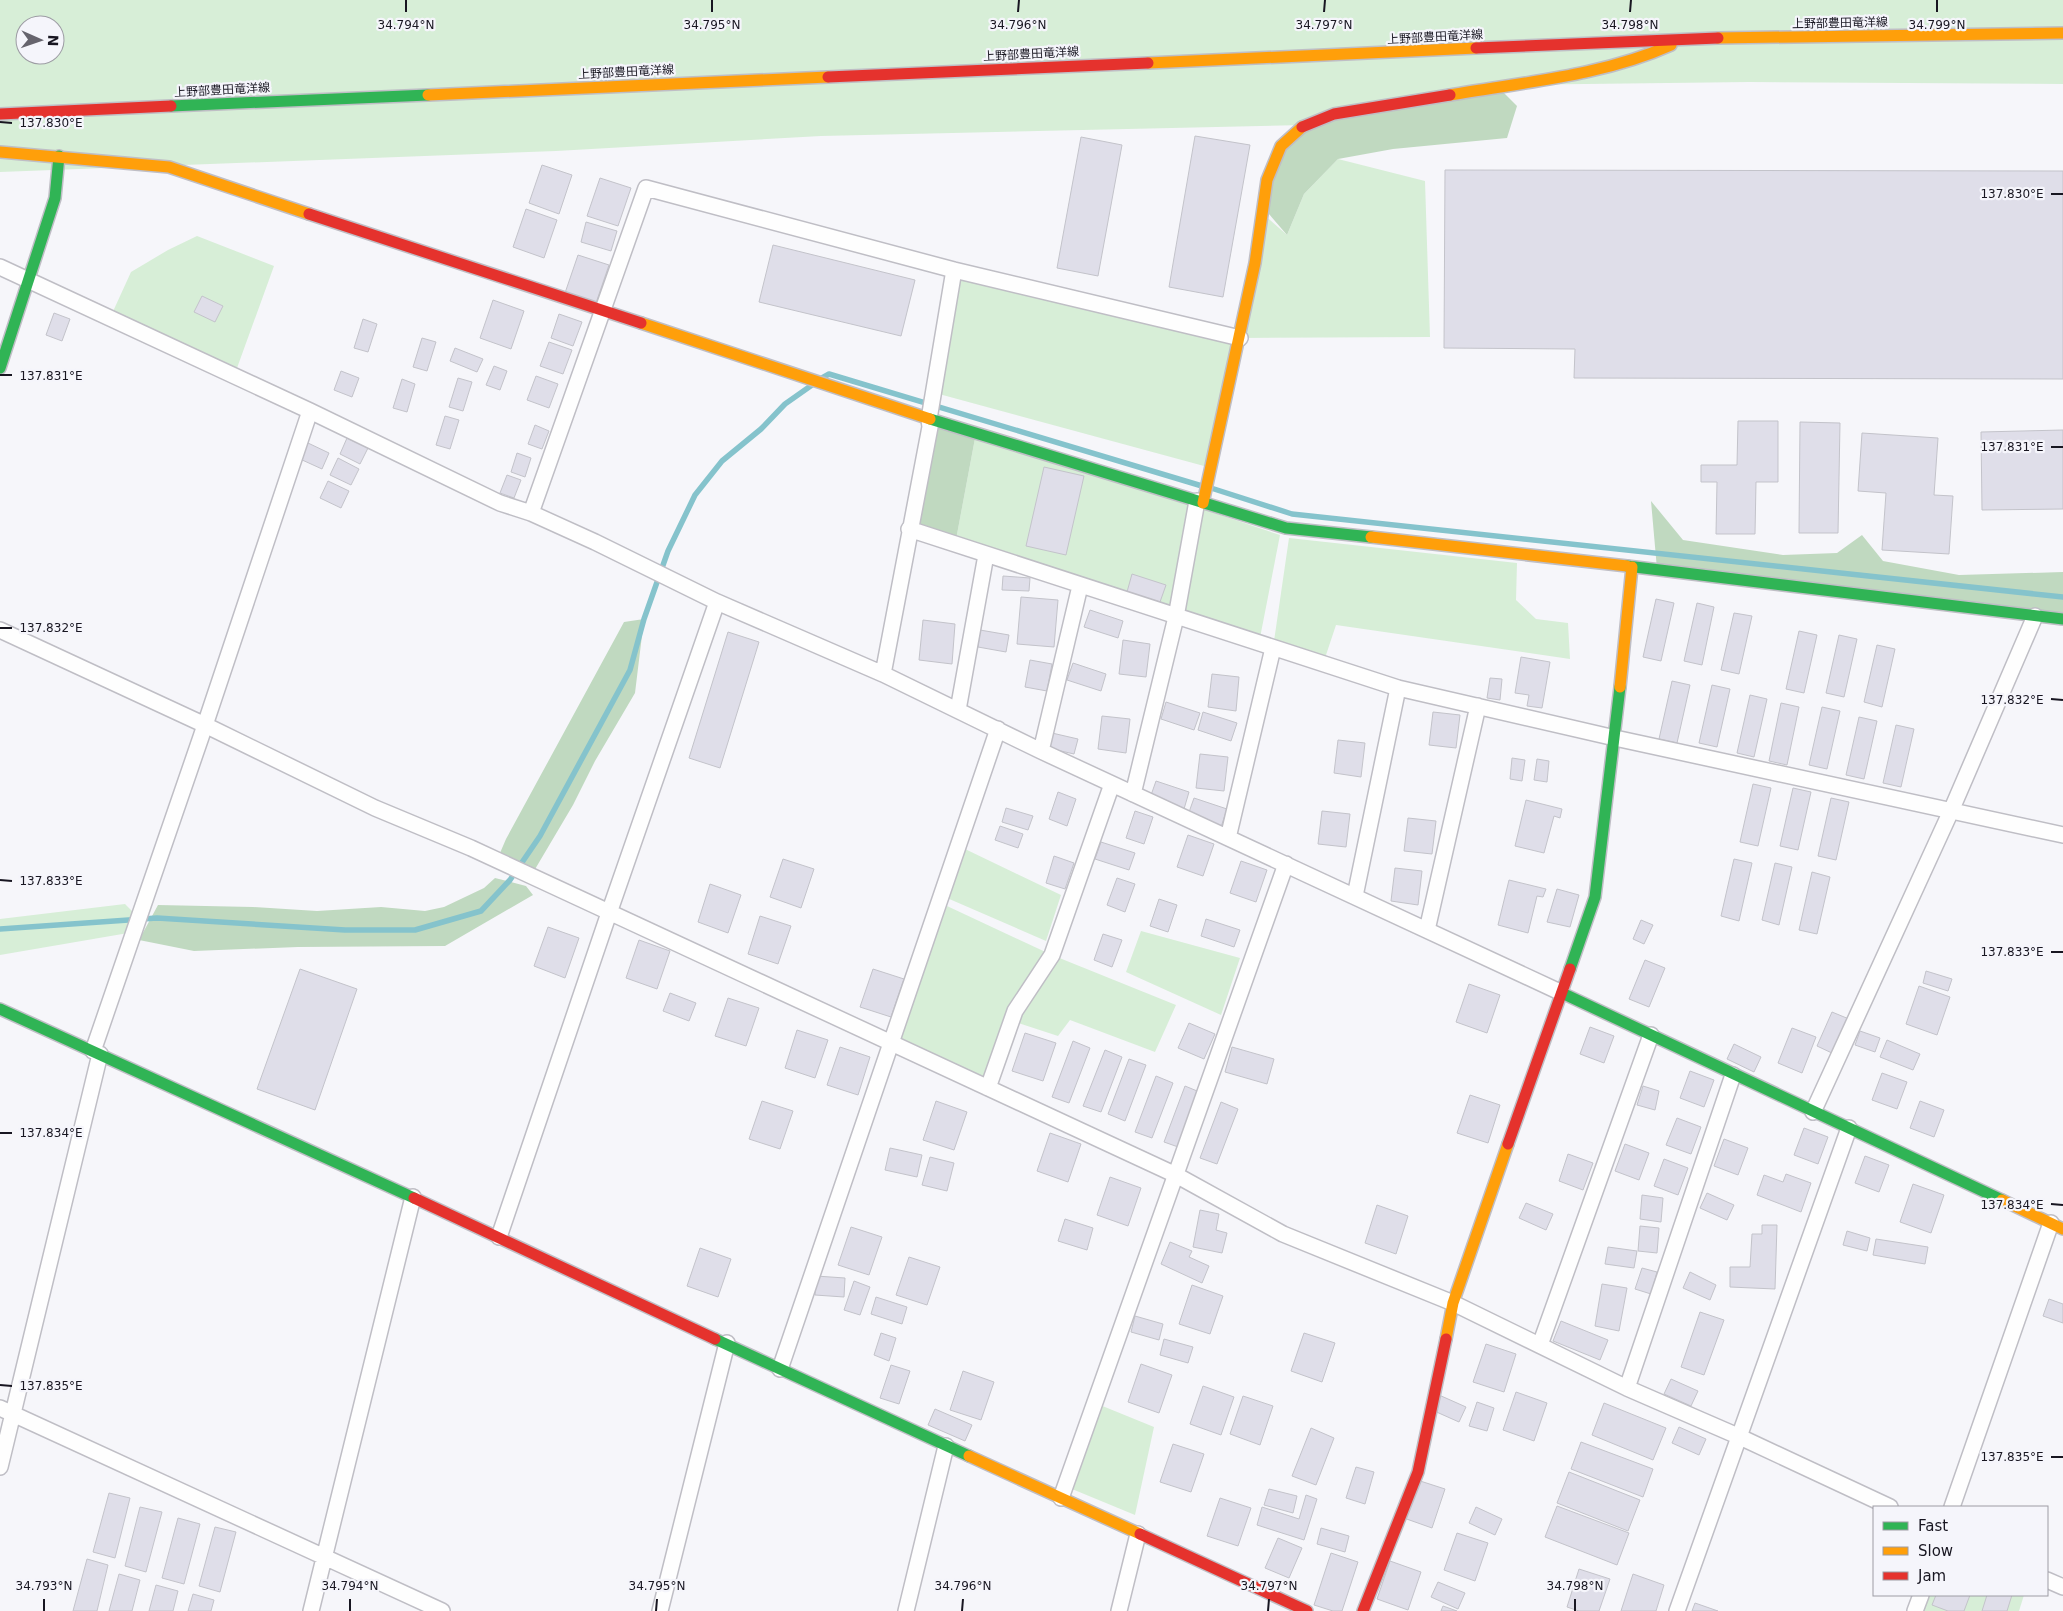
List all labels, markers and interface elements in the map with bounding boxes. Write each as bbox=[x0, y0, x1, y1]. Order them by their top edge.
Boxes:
north arrow bbox=[15, 15, 65, 65]
street label: 上野部豊田竜洋線 bbox=[1792, 15, 1888, 31]
text: 34.794°N bbox=[378, 18, 434, 32]
text: 34.795°N bbox=[684, 18, 740, 32]
text: 34.796°N bbox=[990, 18, 1046, 32]
text: 34.797°N bbox=[1296, 18, 1352, 32]
text: 34.798°N bbox=[1602, 18, 1658, 32]
text: 34.799°N bbox=[1909, 18, 1965, 32]
street label: 上野部豊田竜洋線 bbox=[1387, 27, 1483, 47]
text: N bbox=[45, 34, 61, 47]
street label: 上野部豊田竜洋線 bbox=[983, 44, 1079, 64]
street label: 上野部豊田竜洋線 bbox=[578, 62, 674, 82]
street label: 上野部豊田竜洋線 bbox=[174, 80, 270, 100]
text: 137.830°E bbox=[19, 116, 83, 130]
text: 137.830°E bbox=[1980, 187, 2044, 201]
text: 137.831°E bbox=[19, 369, 83, 383]
text: 137.831°E bbox=[1980, 440, 2044, 454]
text: 137.832°E bbox=[19, 621, 83, 635]
text: 137.832°E bbox=[1980, 693, 2044, 707]
text: 137.833°E bbox=[19, 874, 83, 888]
text: 137.833°E bbox=[1980, 945, 2044, 959]
text: 137.834°E bbox=[19, 1126, 83, 1140]
text: 137.834°E bbox=[1980, 1198, 2044, 1212]
text: 137.835°E bbox=[19, 1379, 83, 1393]
text: 137.835°E bbox=[1980, 1450, 2044, 1464]
legend bbox=[1873, 1506, 2048, 1596]
text: Fast bbox=[1918, 1517, 1948, 1535]
text: Slow bbox=[1918, 1542, 1953, 1560]
text: Jam bbox=[1917, 1567, 1946, 1585]
text: 34.793°N bbox=[16, 1579, 72, 1593]
text: 34.794°N bbox=[322, 1579, 378, 1593]
text: 34.795°N bbox=[629, 1579, 685, 1593]
text: 34.796°N bbox=[935, 1579, 991, 1593]
text: 34.797°N bbox=[1241, 1579, 1297, 1593]
text: 34.798°N bbox=[1547, 1579, 1603, 1593]

